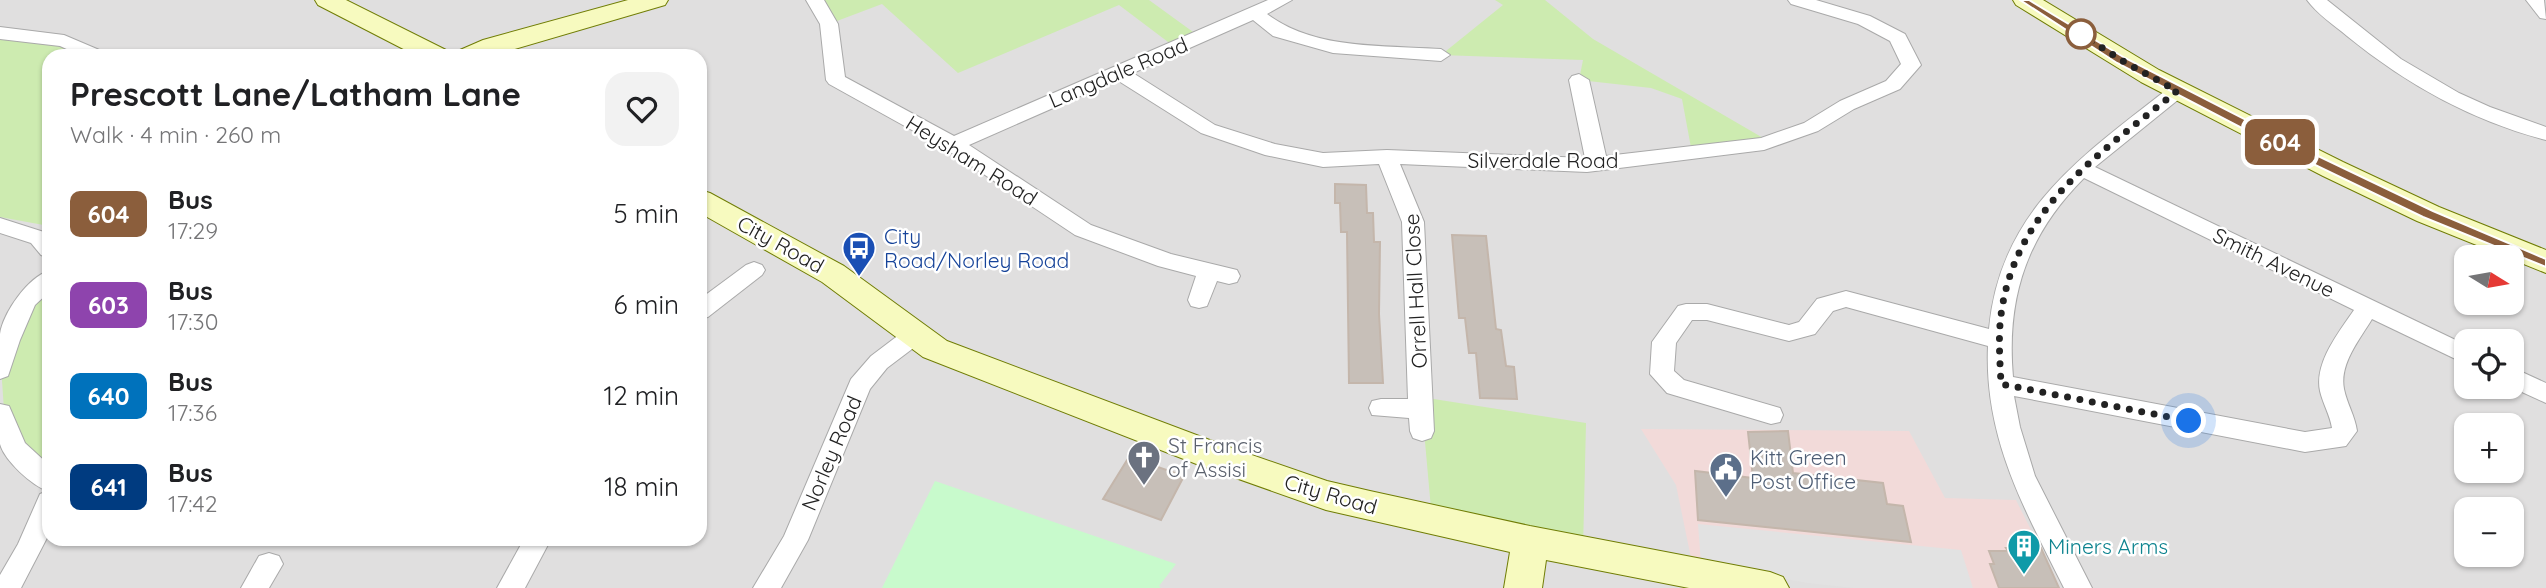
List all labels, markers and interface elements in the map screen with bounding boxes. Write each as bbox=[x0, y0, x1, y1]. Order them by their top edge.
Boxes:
unlabelled marker bbox=[2066, 19, 2096, 49]
street label: Langdale Road bbox=[1045, 31, 1191, 113]
button: heart bbox=[605, 72, 679, 146]
text: Prescott Lane/Latham Lane bbox=[70, 73, 521, 114]
street label: Heysham Road bbox=[901, 109, 1043, 211]
line badge: 604 bbox=[2240, 119, 2320, 165]
text: Walk · 4 min · 260 m bbox=[70, 120, 281, 149]
text: 604 bbox=[2259, 127, 2301, 157]
street label: Silverdale Road bbox=[1468, 147, 1618, 173]
text: Bus bbox=[168, 183, 213, 216]
text: 5 min bbox=[613, 197, 679, 230]
text: 604 bbox=[87, 199, 130, 229]
street label: City Road bbox=[733, 210, 829, 278]
street label: Orrell Hall Close bbox=[1398, 213, 1432, 369]
text: 17:29 bbox=[168, 216, 218, 245]
street label: Smith Avenue bbox=[2209, 221, 2339, 303]
place label: City Road/Norley Road bbox=[884, 223, 1069, 273]
bus stop icon: City Road/Norley Road bbox=[840, 229, 878, 278]
north arrow bbox=[2454, 245, 2524, 315]
map controls bbox=[2454, 245, 2524, 567]
text: Bus bbox=[168, 274, 213, 307]
text: 6 min bbox=[614, 288, 679, 321]
text: 603 bbox=[88, 290, 129, 320]
text: 17:30 bbox=[168, 307, 218, 336]
button: locate bbox=[2454, 329, 2524, 399]
text: Bus bbox=[168, 365, 213, 398]
text: 12 min bbox=[604, 379, 679, 412]
text: 640 bbox=[87, 381, 130, 411]
street label: Norley Road bbox=[795, 392, 867, 514]
text: 17:36 bbox=[168, 398, 217, 427]
your location bbox=[2171, 403, 2206, 438]
button: + bbox=[2454, 413, 2524, 483]
place label: St Francis of Assisi bbox=[1168, 432, 1262, 482]
church icon: St Francis of Assisi bbox=[1125, 438, 1163, 487]
place label: Kitt Green Post Office bbox=[1750, 444, 1856, 494]
public building icon: Kitt Green Post Office bbox=[1707, 450, 1745, 499]
text: Bus bbox=[168, 456, 213, 489]
street label: City Road bbox=[1282, 468, 1380, 520]
text: 18 min bbox=[604, 470, 679, 503]
text: 641 bbox=[91, 472, 127, 502]
text: 17:42 bbox=[168, 489, 217, 518]
button: − bbox=[2454, 497, 2524, 567]
building icon: Miners Arms bbox=[2005, 527, 2043, 576]
place label: Miners Arms bbox=[2048, 533, 2168, 559]

